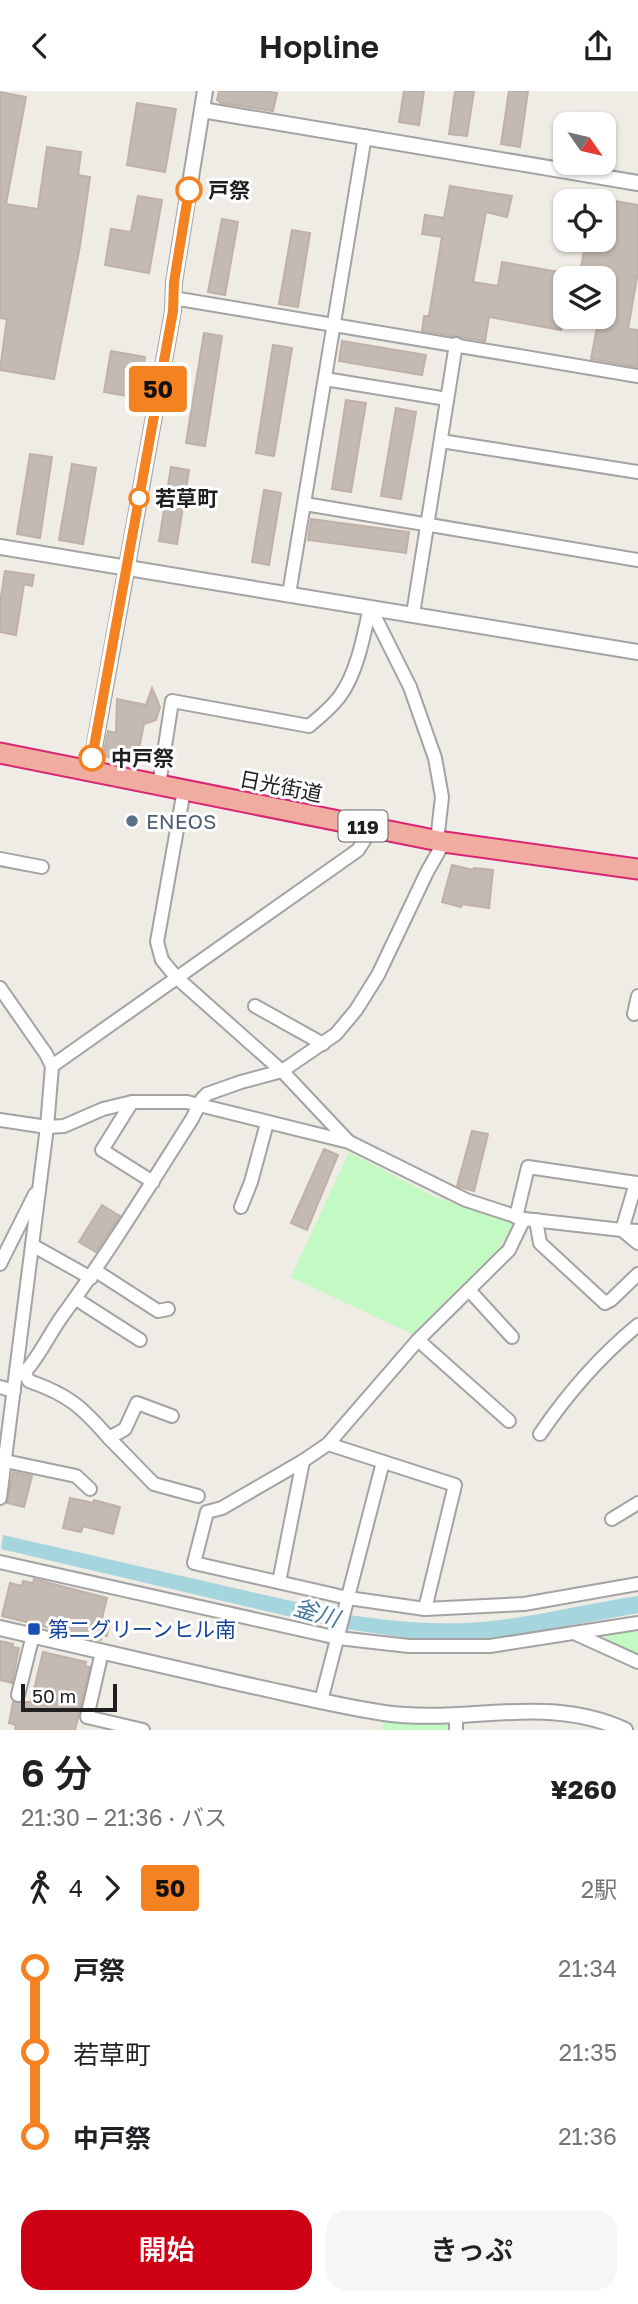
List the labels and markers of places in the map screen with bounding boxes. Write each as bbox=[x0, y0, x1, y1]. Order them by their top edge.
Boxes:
marker: 戸祭 bbox=[176, 177, 202, 203]
place label: 戸祭 bbox=[208, 177, 250, 203]
place label: 若草町 bbox=[155, 485, 218, 511]
marker: 若草町 bbox=[129, 488, 149, 508]
marker: 中戸祭 bbox=[79, 745, 105, 771]
place label: 中戸祭 bbox=[111, 745, 174, 771]
place label: ENEOS bbox=[146, 808, 216, 834]
marker: ENEOS bbox=[124, 813, 140, 829]
place label: 第二グリーンヒル南 bbox=[48, 1616, 236, 1642]
marker: 第二グリーンヒル南 bbox=[26, 1621, 42, 1637]

